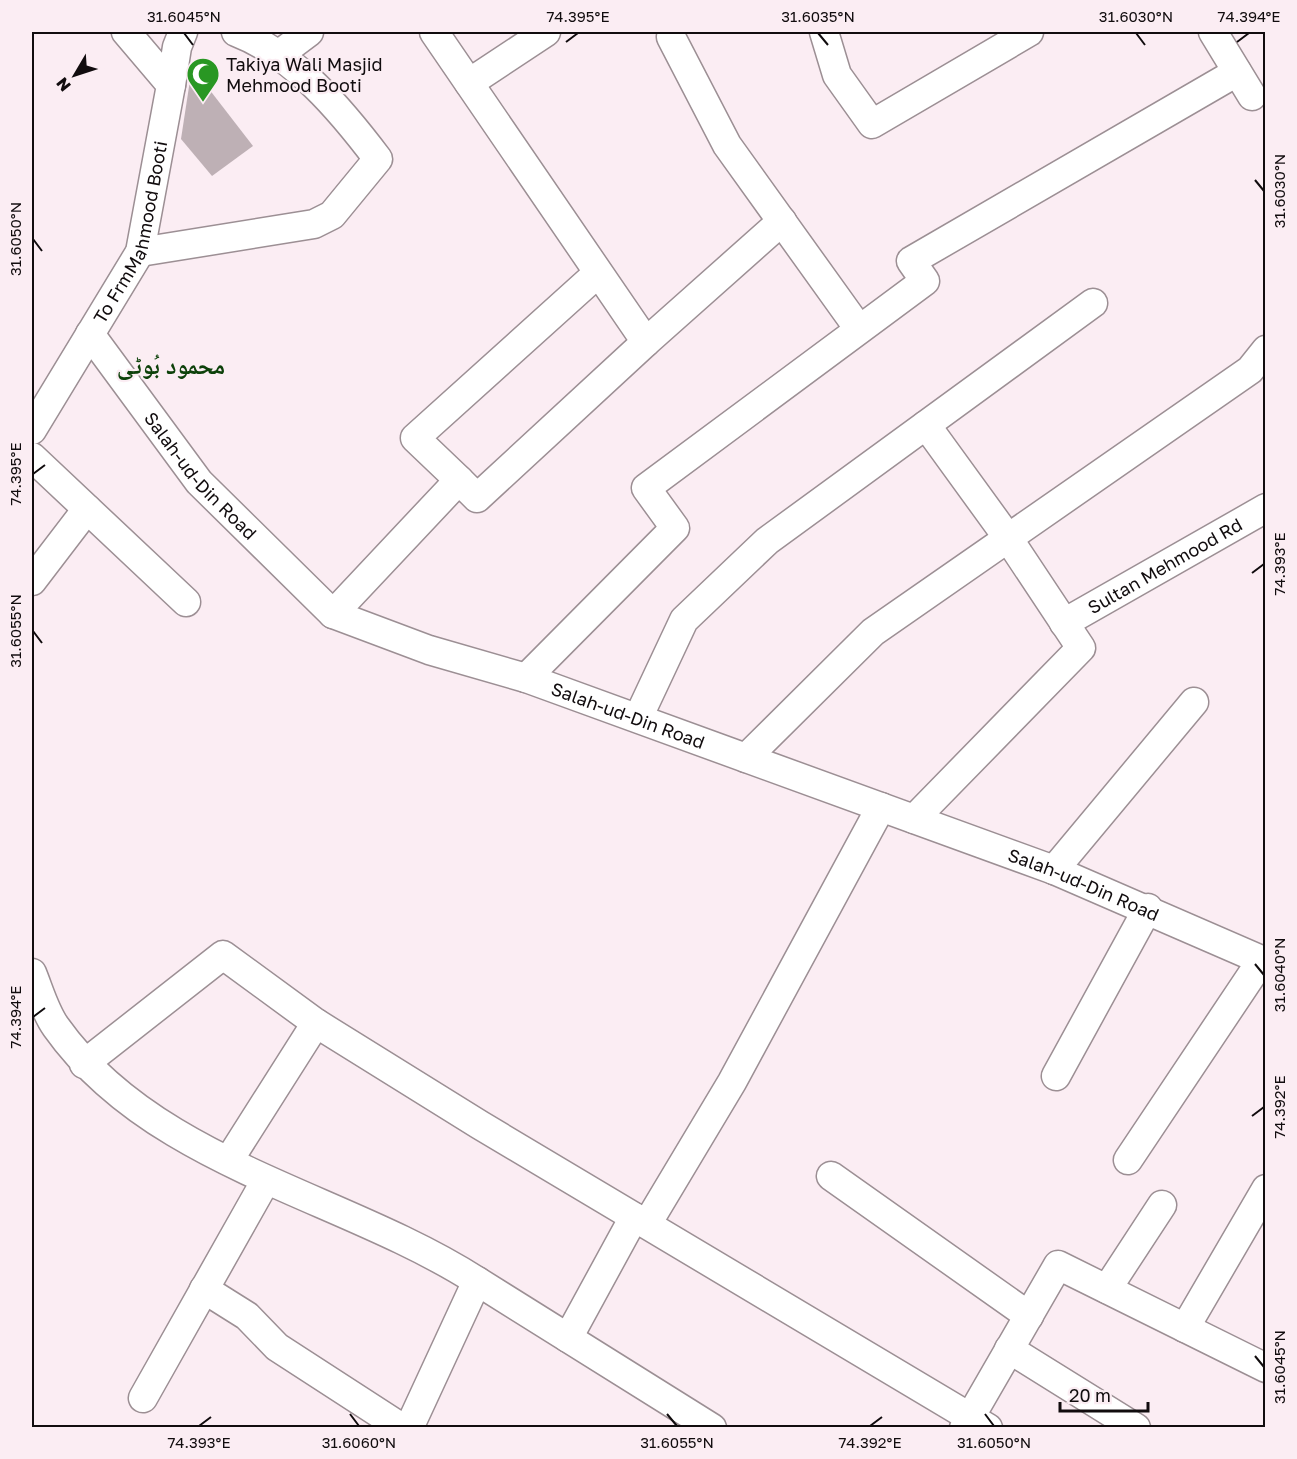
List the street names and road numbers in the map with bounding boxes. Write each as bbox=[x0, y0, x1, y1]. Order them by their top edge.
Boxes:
street label: To FrmMahmood Booti bbox=[88, 139, 171, 327]
street label: Salah-ud-Din Road bbox=[140, 407, 262, 544]
street label: Sultan Mehmood Rd bbox=[1084, 513, 1246, 618]
street label: Salah-ud-Din Road bbox=[548, 677, 708, 753]
street label: Salah-ud-Din Road bbox=[1005, 843, 1163, 925]

